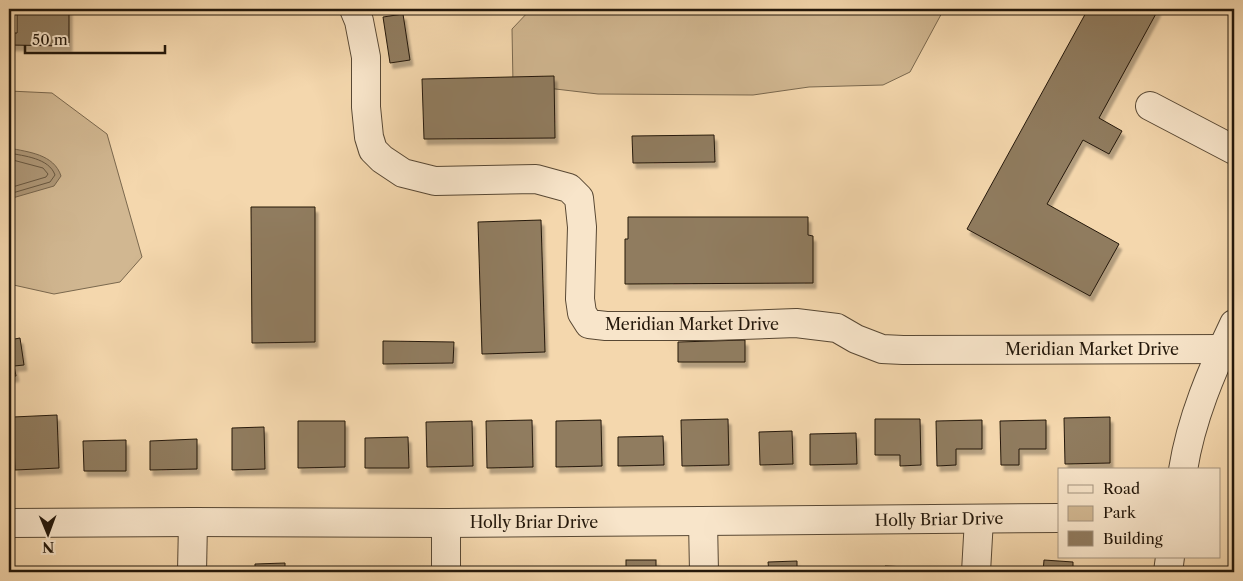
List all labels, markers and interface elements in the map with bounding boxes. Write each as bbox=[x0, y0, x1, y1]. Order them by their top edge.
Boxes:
scale bar bbox=[25, 22, 165, 54]
text: 50 m bbox=[32, 30, 68, 49]
street label: Meridian Market Drive bbox=[605, 314, 779, 334]
street label: Meridian Market Drive bbox=[1005, 339, 1179, 359]
legend bbox=[1058, 468, 1220, 558]
text: Road bbox=[1103, 479, 1140, 498]
text: Park bbox=[1103, 503, 1137, 522]
north arrow bbox=[22, 508, 72, 558]
street label: Holly Briar Drive bbox=[875, 508, 1004, 530]
street label: Holly Briar Drive bbox=[470, 512, 598, 532]
text: Building bbox=[1103, 529, 1163, 548]
text: N bbox=[42, 538, 54, 556]

